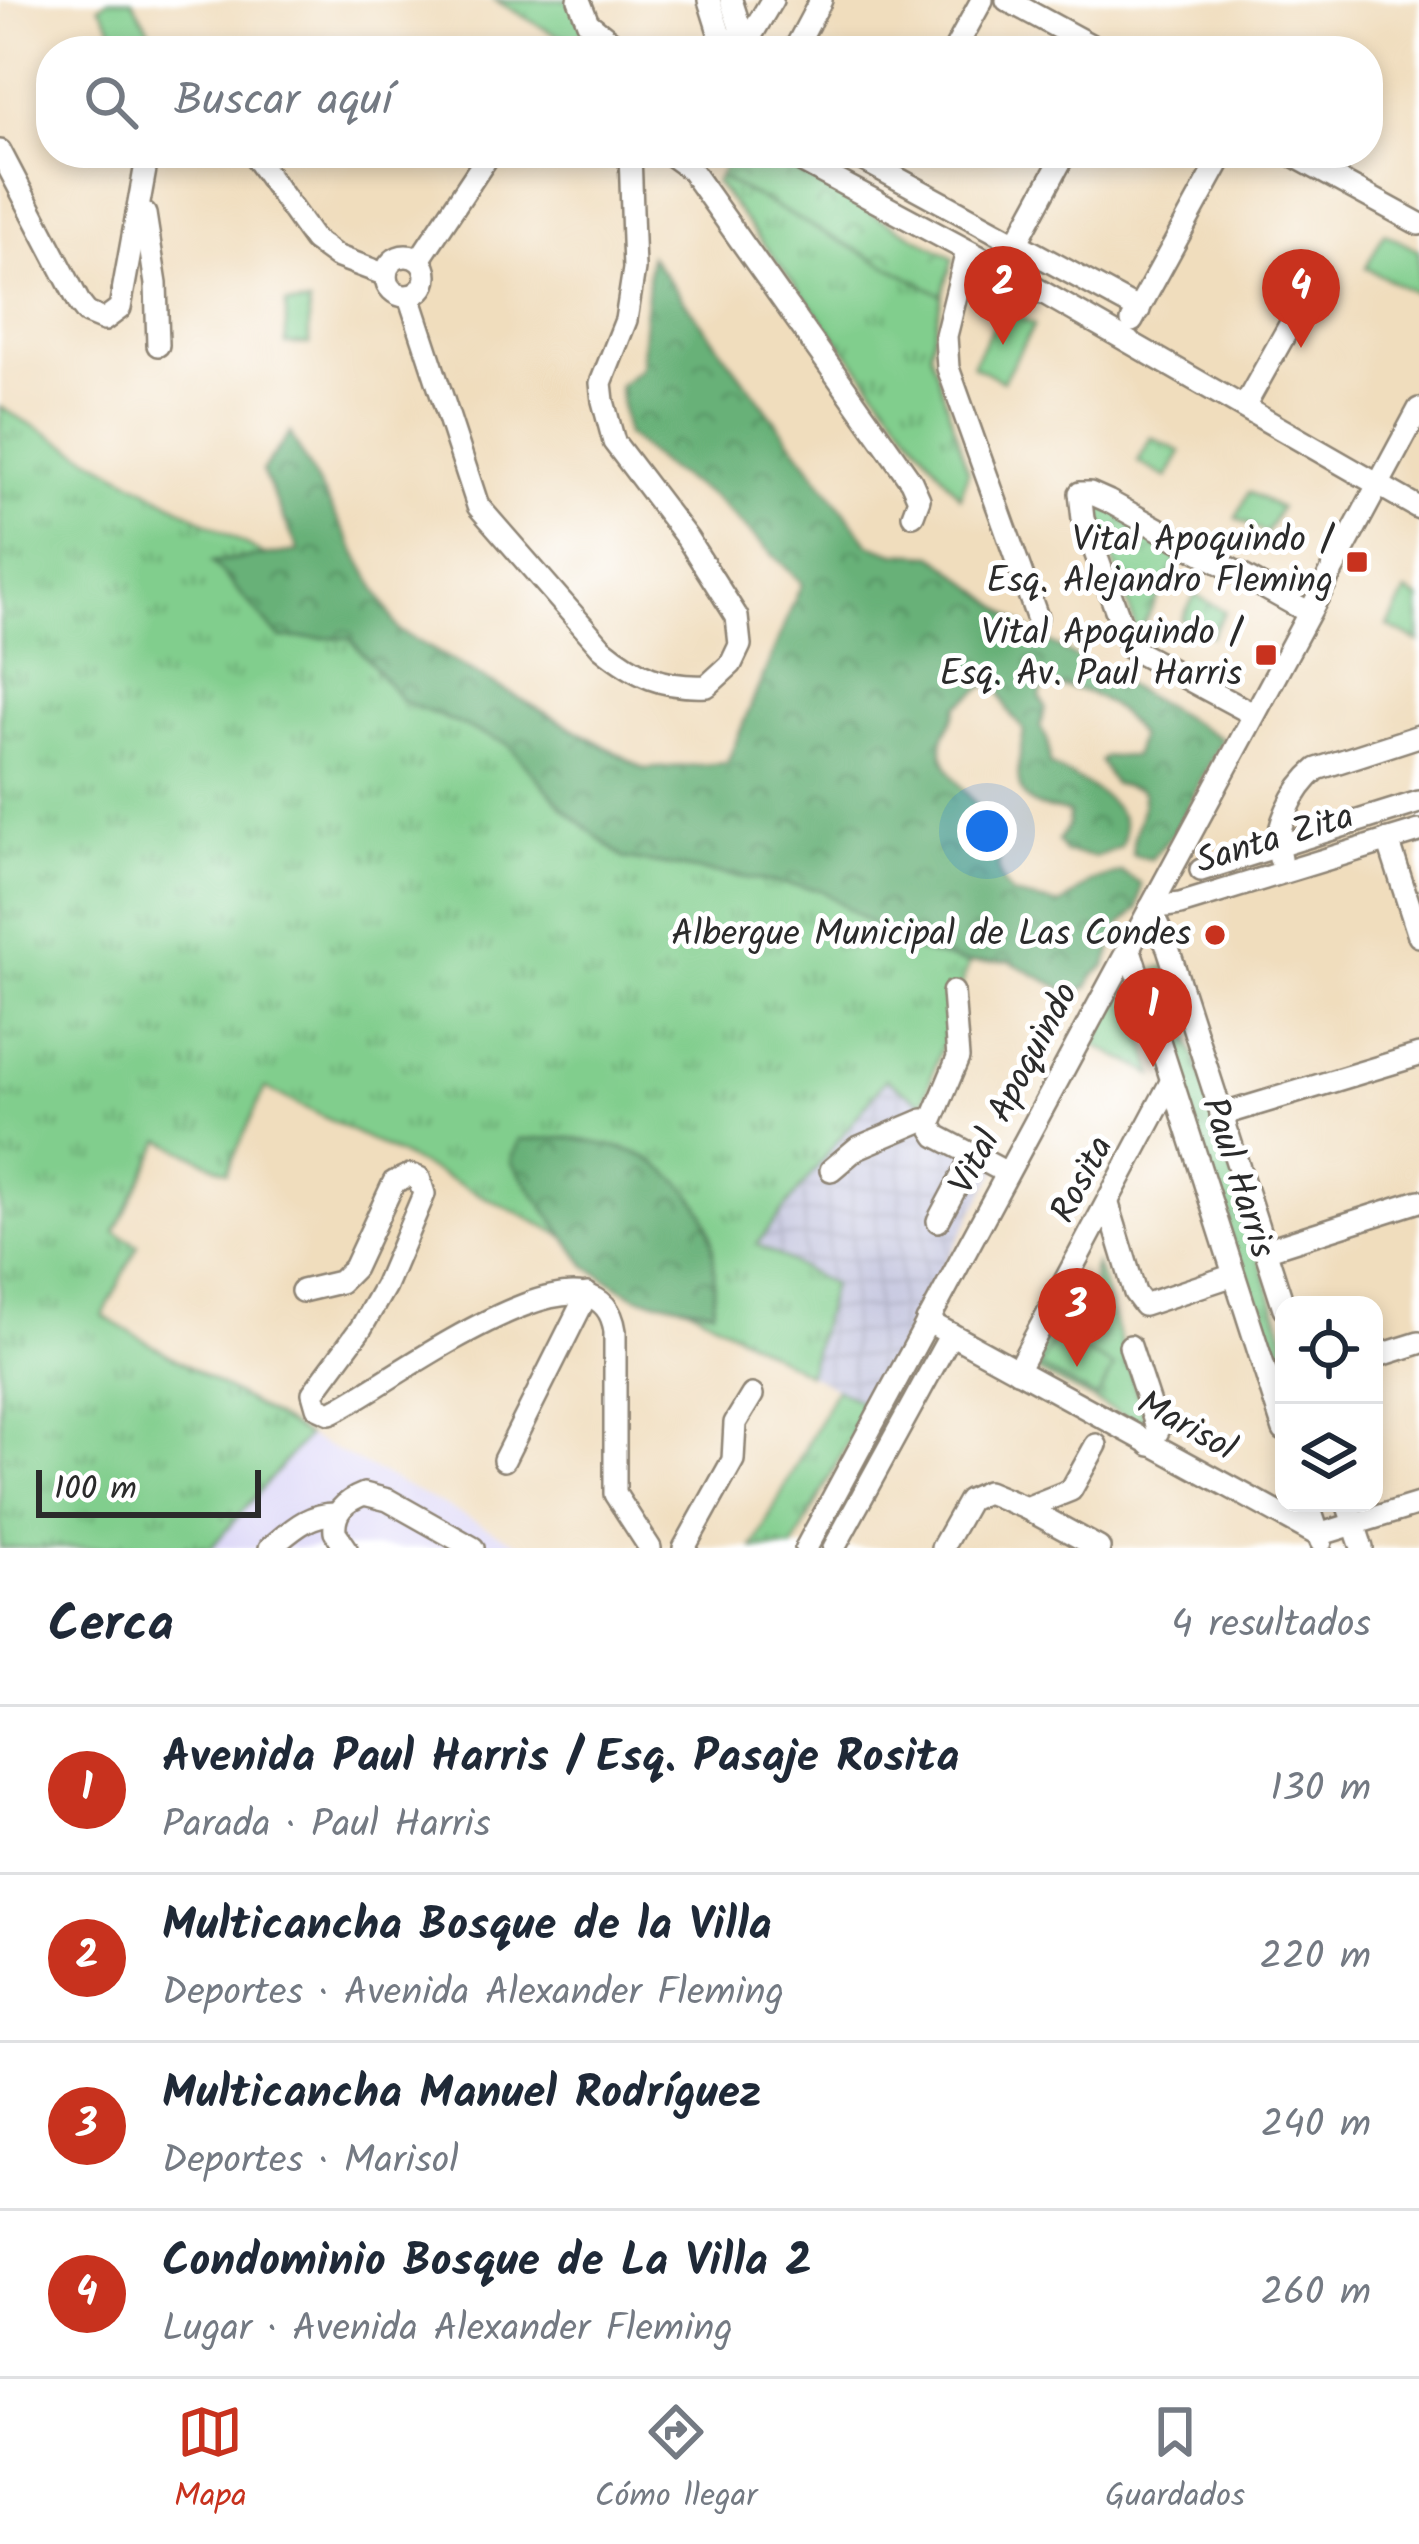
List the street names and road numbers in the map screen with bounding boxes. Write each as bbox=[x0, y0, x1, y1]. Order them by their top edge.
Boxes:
street label: Santa Zita bbox=[1189, 789, 1361, 891]
street label: Vital Apoquindo bbox=[935, 972, 1095, 1206]
street label: Paul Harris bbox=[1184, 1090, 1290, 1266]
street label: Rosita bbox=[1036, 1126, 1130, 1234]
street label: Marisol bbox=[1126, 1376, 1246, 1478]

